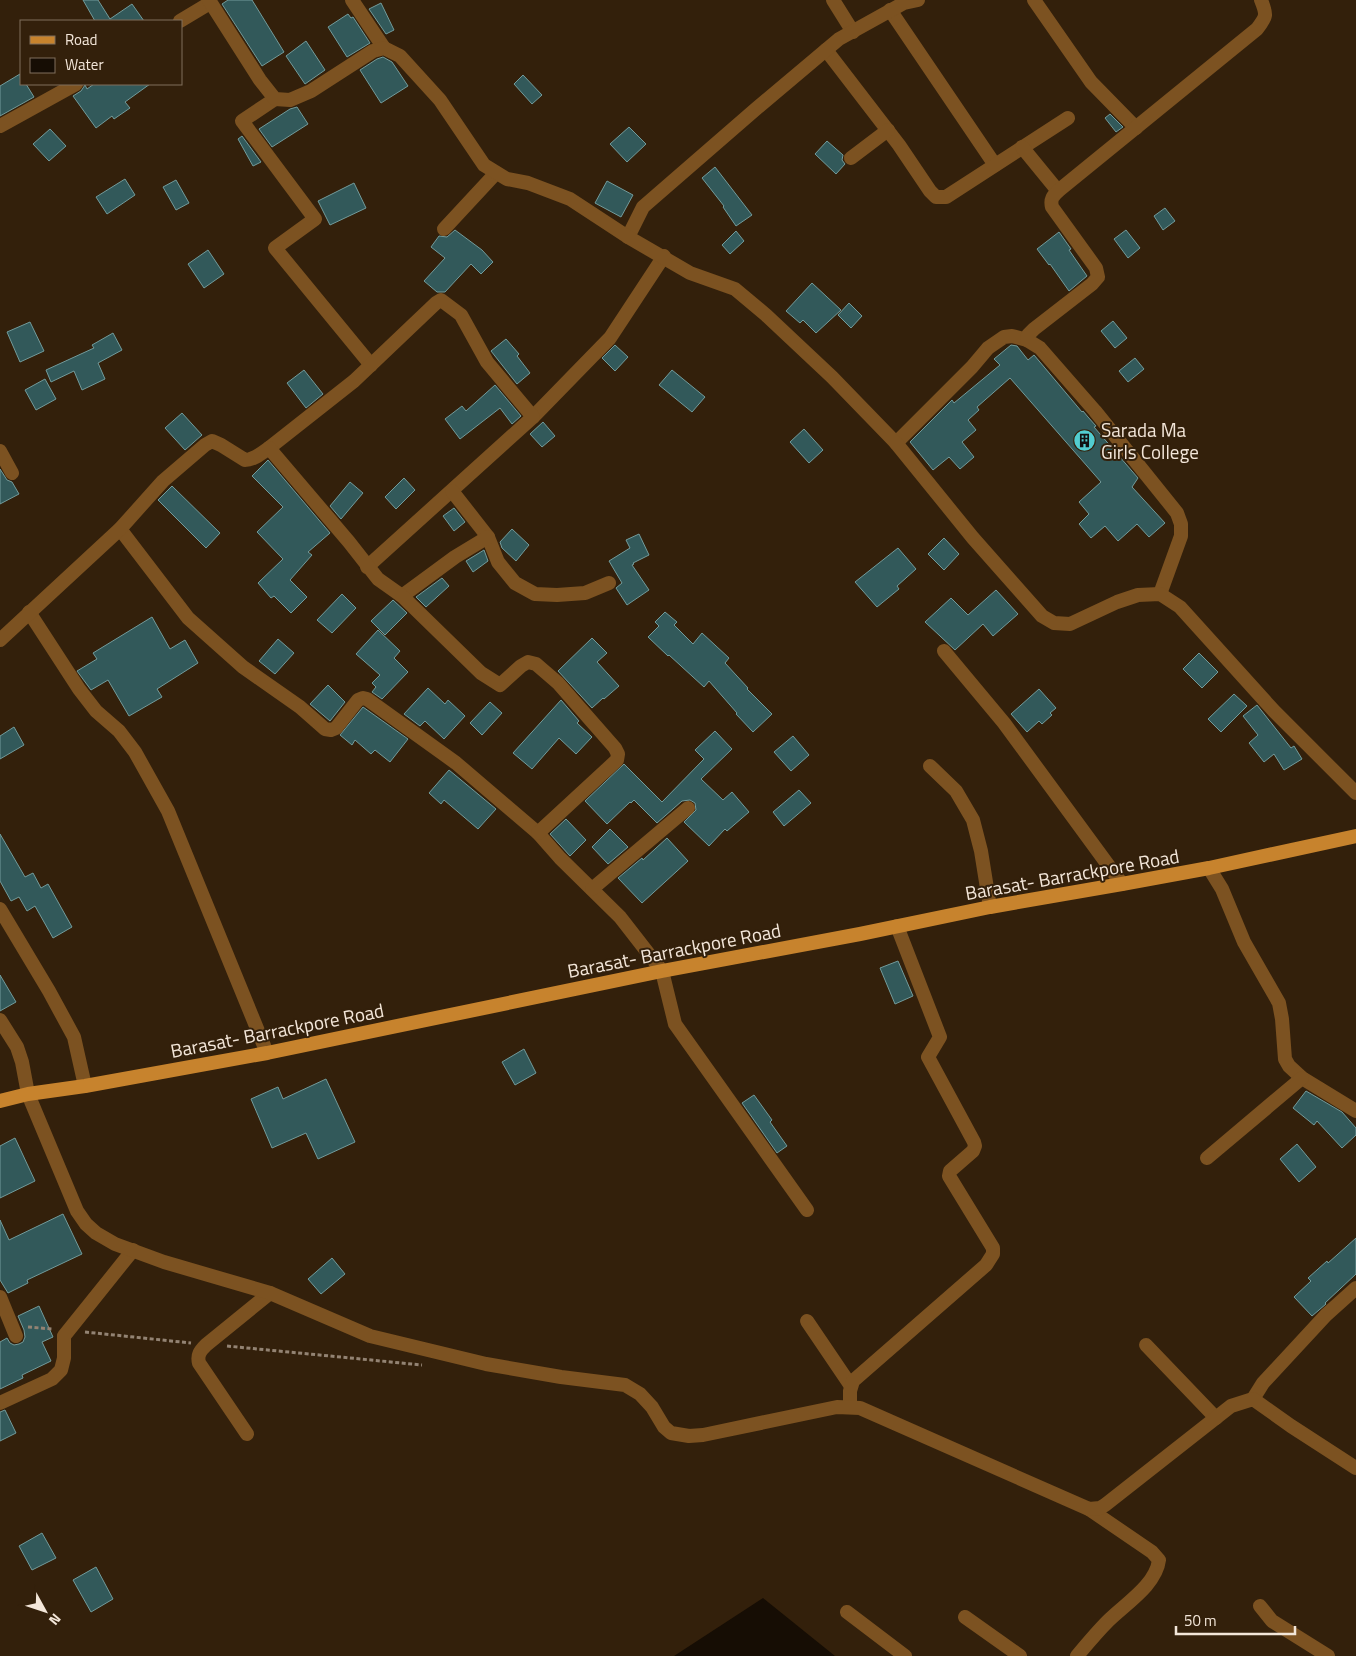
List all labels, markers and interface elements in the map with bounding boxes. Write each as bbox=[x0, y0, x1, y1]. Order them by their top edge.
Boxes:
legend bbox=[20, 20, 182, 85]
text: Road bbox=[65, 28, 97, 51]
text: Water bbox=[65, 53, 104, 76]
place label: Sarada Ma Girls College bbox=[1101, 415, 1199, 466]
building icon: Sarada Ma Girls College bbox=[1073, 428, 1097, 452]
street label: Barasat- Barrackpore Road bbox=[963, 841, 1181, 907]
street label: Barasat- Barrackpore Road bbox=[565, 915, 783, 985]
street label: Barasat- Barrackpore Road bbox=[168, 995, 386, 1065]
north arrow bbox=[20, 1586, 70, 1636]
scale bar bbox=[1176, 1604, 1295, 1636]
text: N bbox=[44, 1609, 67, 1630]
text: 50 m bbox=[1184, 1609, 1217, 1632]

